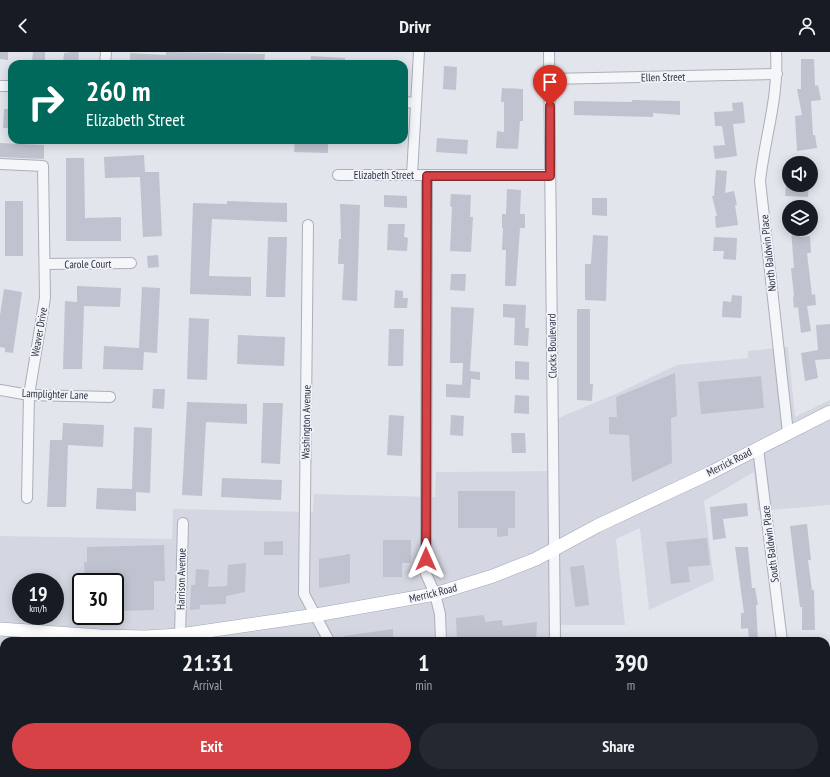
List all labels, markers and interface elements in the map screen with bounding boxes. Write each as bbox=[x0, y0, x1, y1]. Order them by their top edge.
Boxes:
icon: back bbox=[12, 15, 34, 37]
text: Drivr bbox=[399, 15, 431, 38]
icon: person bbox=[796, 15, 818, 37]
pin bbox=[533, 65, 567, 106]
street label: Ellen Street bbox=[641, 70, 685, 84]
icon: arrive bbox=[539, 71, 561, 93]
text: 260 m bbox=[86, 72, 150, 109]
icon: right bbox=[20, 76, 72, 128]
text: Elizabeth Street bbox=[86, 108, 185, 131]
map controls bbox=[782, 156, 818, 236]
button: sound bbox=[782, 156, 818, 192]
street label: Elizabeth Street bbox=[354, 168, 414, 182]
button: layers bbox=[782, 200, 818, 236]
street label: North Baldwin Place bbox=[757, 213, 779, 292]
street label: Carole Court bbox=[64, 257, 112, 271]
street label: Weaver Drive bbox=[28, 306, 50, 358]
street label: Clocks Boulevard bbox=[544, 313, 560, 378]
street label: Washington Avenue bbox=[298, 384, 314, 459]
street label: Lamplighter Lane bbox=[22, 386, 89, 402]
street label: Merrick Road bbox=[704, 445, 754, 479]
street label: South Baldwin Place bbox=[758, 504, 782, 583]
position arrow bbox=[405, 538, 447, 580]
street label: Harrison Avenue bbox=[173, 547, 189, 610]
speed limit sign: 30 bbox=[72, 573, 124, 625]
street label: Merrick Road bbox=[408, 580, 459, 606]
text: 19 bbox=[28, 581, 48, 607]
text: km/h bbox=[29, 602, 47, 615]
text: 21:31 bbox=[182, 647, 234, 678]
text: 1 bbox=[418, 647, 429, 678]
text: 390 bbox=[614, 647, 648, 678]
text: Arrival bbox=[193, 677, 222, 694]
text: min bbox=[415, 677, 432, 694]
text: m bbox=[627, 677, 635, 694]
button: Exit bbox=[12, 723, 411, 769]
button: Share bbox=[419, 723, 818, 769]

